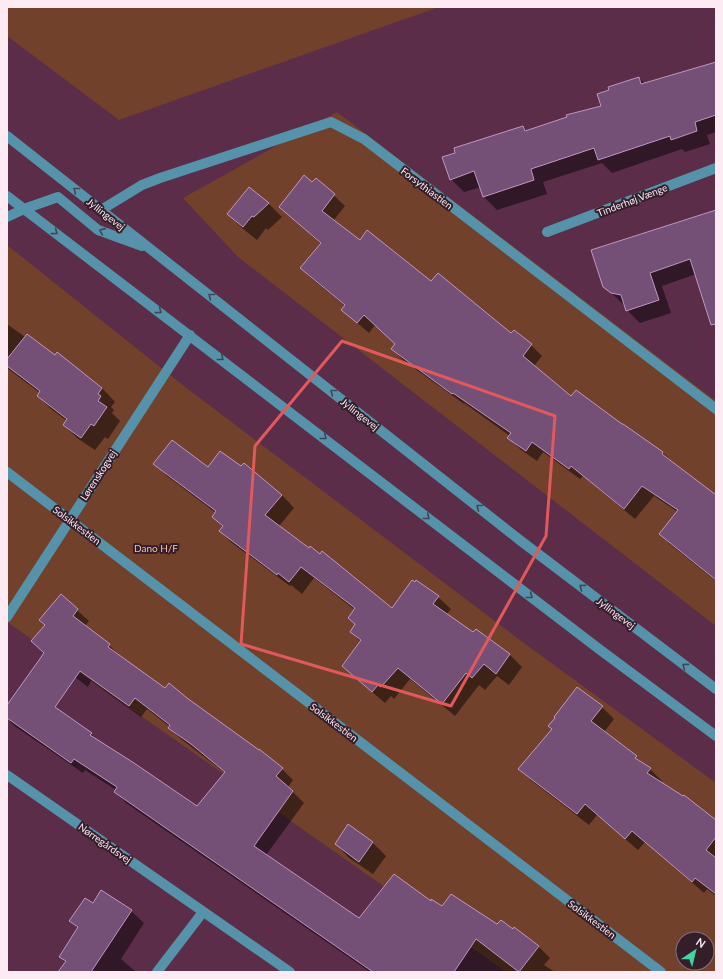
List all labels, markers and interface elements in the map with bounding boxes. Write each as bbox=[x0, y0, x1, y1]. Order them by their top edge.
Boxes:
street label: Forsythiastien bbox=[399, 165, 455, 211]
street label: Tinderhøj Vænge bbox=[595, 181, 669, 219]
one-way arrow bbox=[73, 188, 80, 195]
street label: Jyllingevej bbox=[85, 195, 127, 233]
one-way arrow bbox=[51, 227, 58, 234]
one-way arrow bbox=[98, 227, 105, 235]
one-way arrow bbox=[209, 294, 216, 301]
one-way arrow bbox=[154, 306, 161, 313]
one-way arrow bbox=[217, 354, 224, 361]
one-way arrow bbox=[330, 390, 337, 397]
street label: Jyllingevej bbox=[339, 395, 381, 433]
one-way arrow bbox=[320, 433, 327, 440]
street label: Lørenskogvej bbox=[77, 448, 119, 502]
street label: Solsikkestien bbox=[51, 503, 103, 547]
one-way arrow bbox=[476, 505, 483, 512]
one-way arrow bbox=[423, 512, 430, 519]
park label: Dano H/F bbox=[134, 542, 178, 554]
one-way arrow bbox=[579, 585, 586, 592]
one-way arrow bbox=[526, 591, 533, 598]
street label: Jyllingevej bbox=[594, 595, 638, 631]
one-way arrow bbox=[682, 664, 689, 671]
street label: Solsikkestien bbox=[308, 700, 360, 744]
street label: Nørregårdsvej bbox=[76, 820, 134, 866]
street label: Solsikkestien bbox=[566, 897, 618, 941]
north arrow bbox=[675, 931, 715, 971]
text: N bbox=[694, 935, 708, 950]

